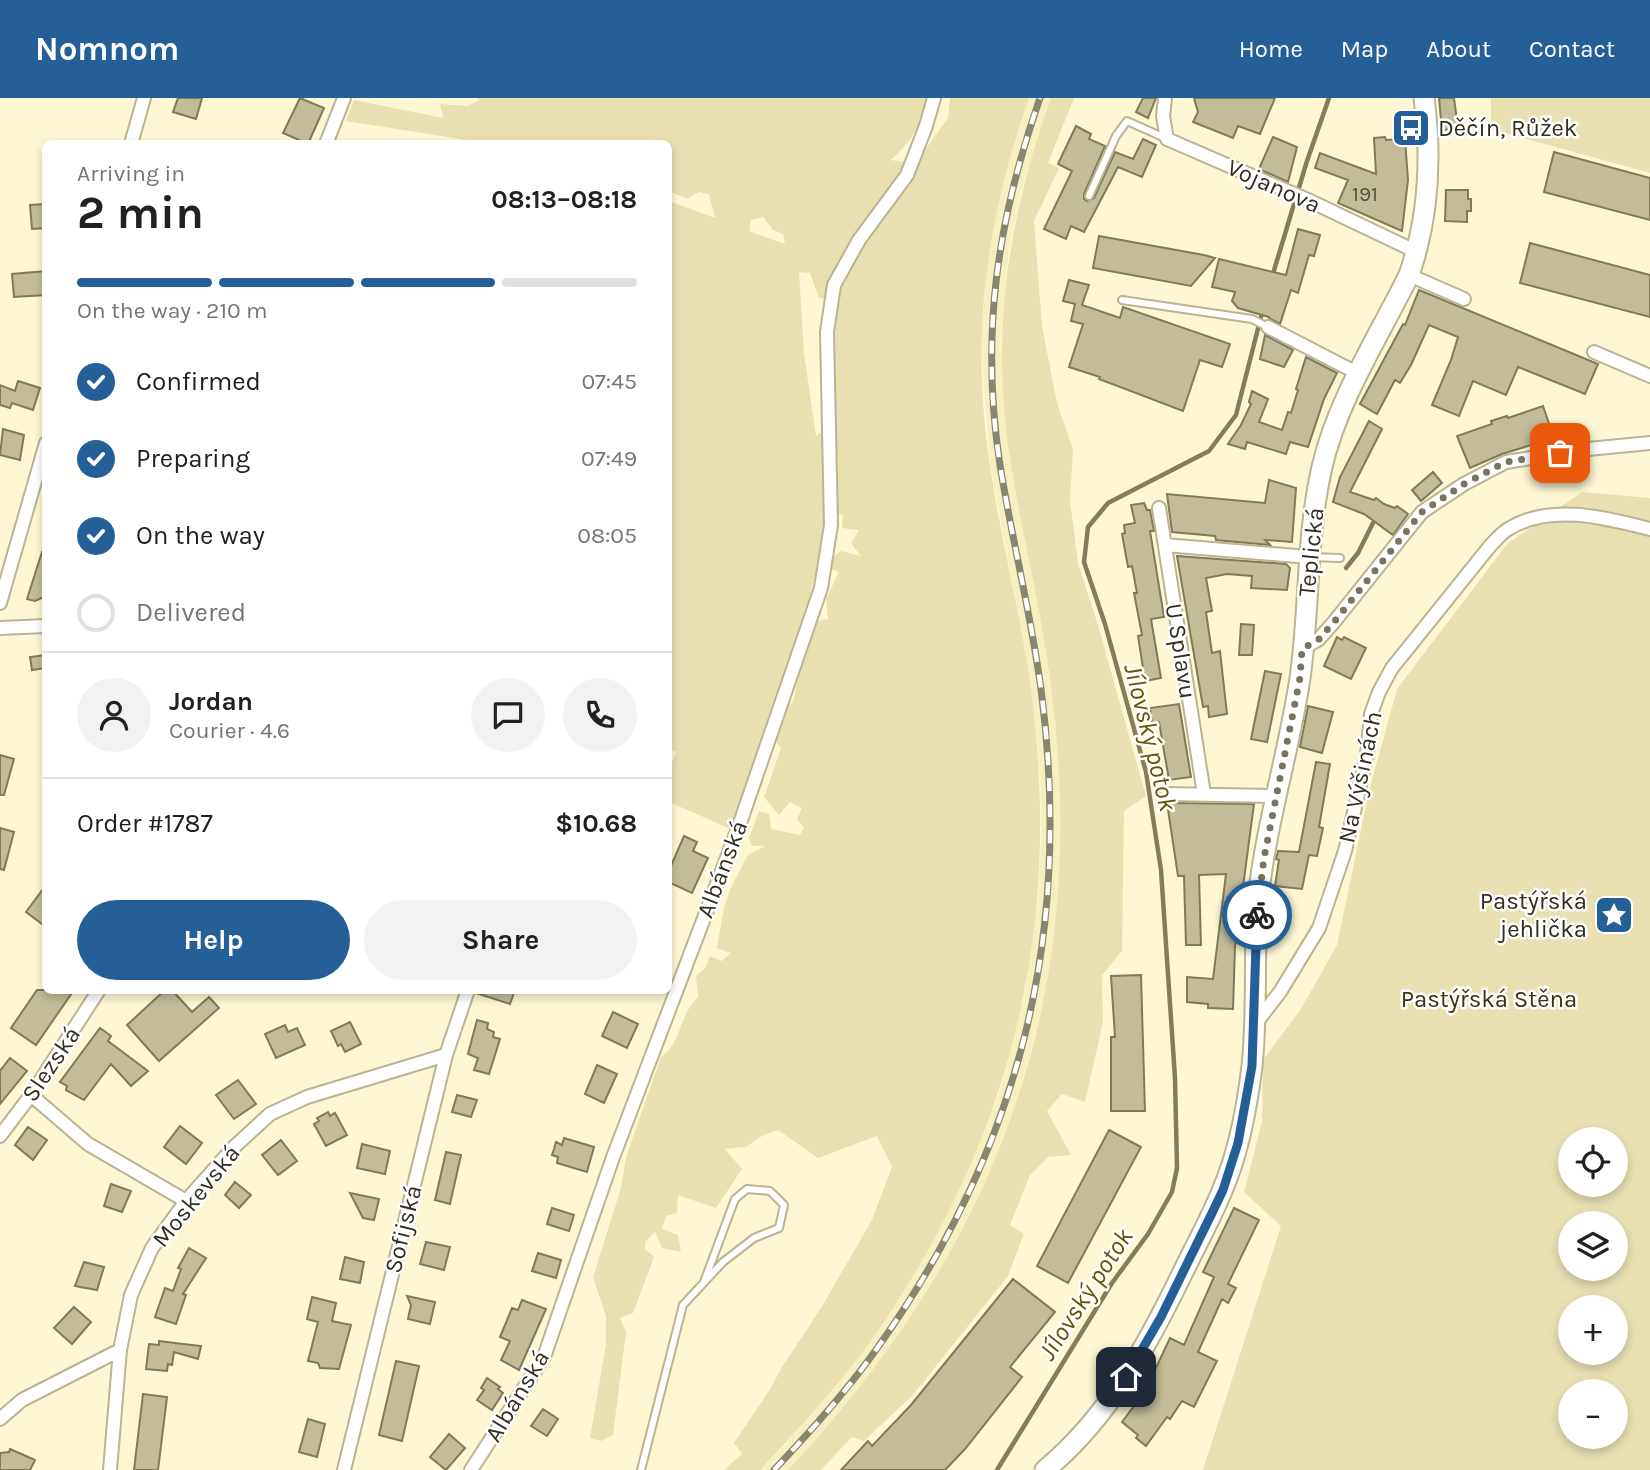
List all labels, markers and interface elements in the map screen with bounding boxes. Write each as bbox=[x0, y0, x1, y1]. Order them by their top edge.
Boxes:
text: Nomnom bbox=[35, 30, 179, 68]
text: Home bbox=[1239, 35, 1303, 63]
text: Map bbox=[1341, 35, 1388, 63]
text: About bbox=[1426, 35, 1491, 63]
text: Contact bbox=[1529, 35, 1615, 63]
bus stop icon: Děčín, Růžek bbox=[1390, 107, 1432, 149]
place label: Děčín, Růžek bbox=[1438, 114, 1577, 142]
street label: Vojanova bbox=[1223, 153, 1325, 219]
text: Arriving in bbox=[77, 160, 185, 187]
house number: 191 bbox=[1352, 182, 1378, 206]
text: 08:13–08:18 bbox=[491, 184, 637, 215]
text: 2 min bbox=[77, 186, 204, 240]
text: On the way · 210 m bbox=[77, 297, 268, 324]
icon: check bbox=[77, 363, 115, 401]
text: Confirmed bbox=[136, 366, 261, 397]
text: 07:45 bbox=[581, 368, 637, 395]
pin bbox=[1530, 423, 1590, 483]
icon: bag bbox=[1541, 434, 1579, 472]
icon: check bbox=[77, 440, 115, 478]
text: Preparing bbox=[136, 443, 250, 474]
text: 07:49 bbox=[581, 445, 637, 472]
street label: Teplická bbox=[1292, 506, 1330, 598]
icon: check bbox=[77, 517, 115, 555]
text: On the way bbox=[136, 520, 265, 551]
text: 08:05 bbox=[577, 522, 637, 549]
text: Delivered bbox=[136, 597, 246, 628]
street label: U Splavu bbox=[1160, 601, 1202, 701]
water label: Jílovský potok bbox=[1117, 660, 1184, 815]
button: person bbox=[77, 678, 151, 752]
button: chat bbox=[471, 678, 545, 752]
button: phone bbox=[563, 678, 637, 752]
text: Jordan bbox=[169, 686, 253, 717]
street label: Na Výšinách bbox=[1332, 708, 1388, 846]
text: Courier · 4.6 bbox=[169, 717, 290, 744]
text: Order #1787 bbox=[77, 808, 213, 839]
text: $10.68 bbox=[555, 808, 637, 839]
street label: Albánská bbox=[691, 816, 753, 922]
courier bbox=[1222, 880, 1292, 950]
place label: Pastýřská jehlička bbox=[1480, 887, 1587, 943]
place icon: Pastýřská jehlička bbox=[1593, 894, 1635, 936]
icon: bike bbox=[1238, 896, 1276, 934]
button: Help bbox=[77, 900, 350, 980]
button: Share bbox=[364, 900, 637, 980]
park label: Pastýřská Stěna bbox=[1401, 985, 1577, 1013]
street label: Slezská bbox=[16, 1021, 86, 1107]
map controls bbox=[1558, 1127, 1628, 1449]
button: locate bbox=[1558, 1127, 1628, 1197]
street label: Moskevská bbox=[146, 1139, 246, 1253]
street label: Sofijská bbox=[379, 1182, 427, 1276]
button: layers bbox=[1558, 1211, 1628, 1281]
water label: Jílovský potok bbox=[1031, 1222, 1140, 1366]
button: + bbox=[1558, 1295, 1628, 1365]
street label: Albánská bbox=[479, 1345, 555, 1447]
pin bbox=[1096, 1347, 1156, 1407]
icon: home bbox=[1107, 1358, 1145, 1396]
button: − bbox=[1558, 1379, 1628, 1449]

